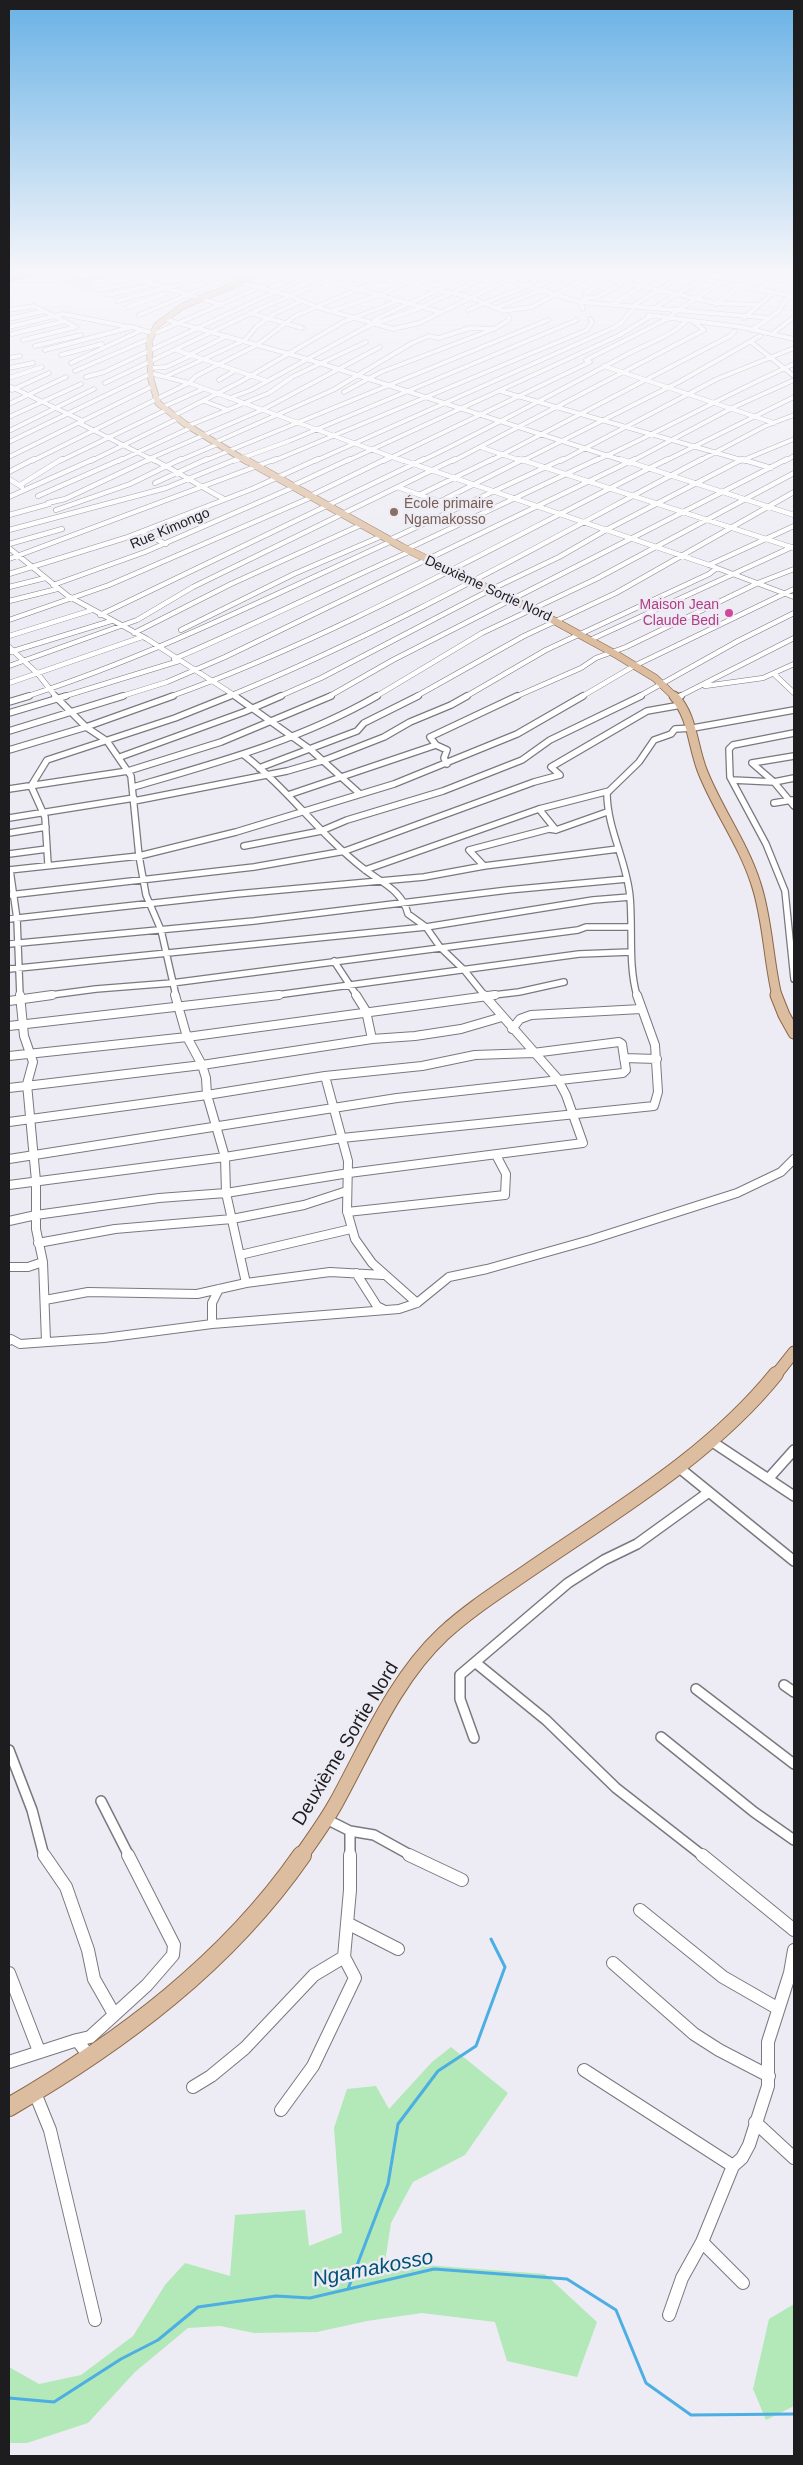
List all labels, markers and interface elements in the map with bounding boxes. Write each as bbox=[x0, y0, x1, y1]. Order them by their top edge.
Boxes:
place label: École primaire Ngamakosso bbox=[404, 496, 493, 528]
street label: Rue Kimongo bbox=[128, 505, 212, 553]
marker: École primaire Ngamakosso bbox=[388, 506, 400, 518]
street label: Deuxième Sortie Nord bbox=[422, 552, 554, 626]
place label: Maison Jean Claude Bedi bbox=[640, 597, 719, 630]
marker: Maison Jean Claude Bedi bbox=[723, 607, 735, 619]
street label: Deuxième Sortie Nord bbox=[288, 1658, 404, 1830]
water label: Ngamakosso bbox=[310, 2245, 436, 2293]

